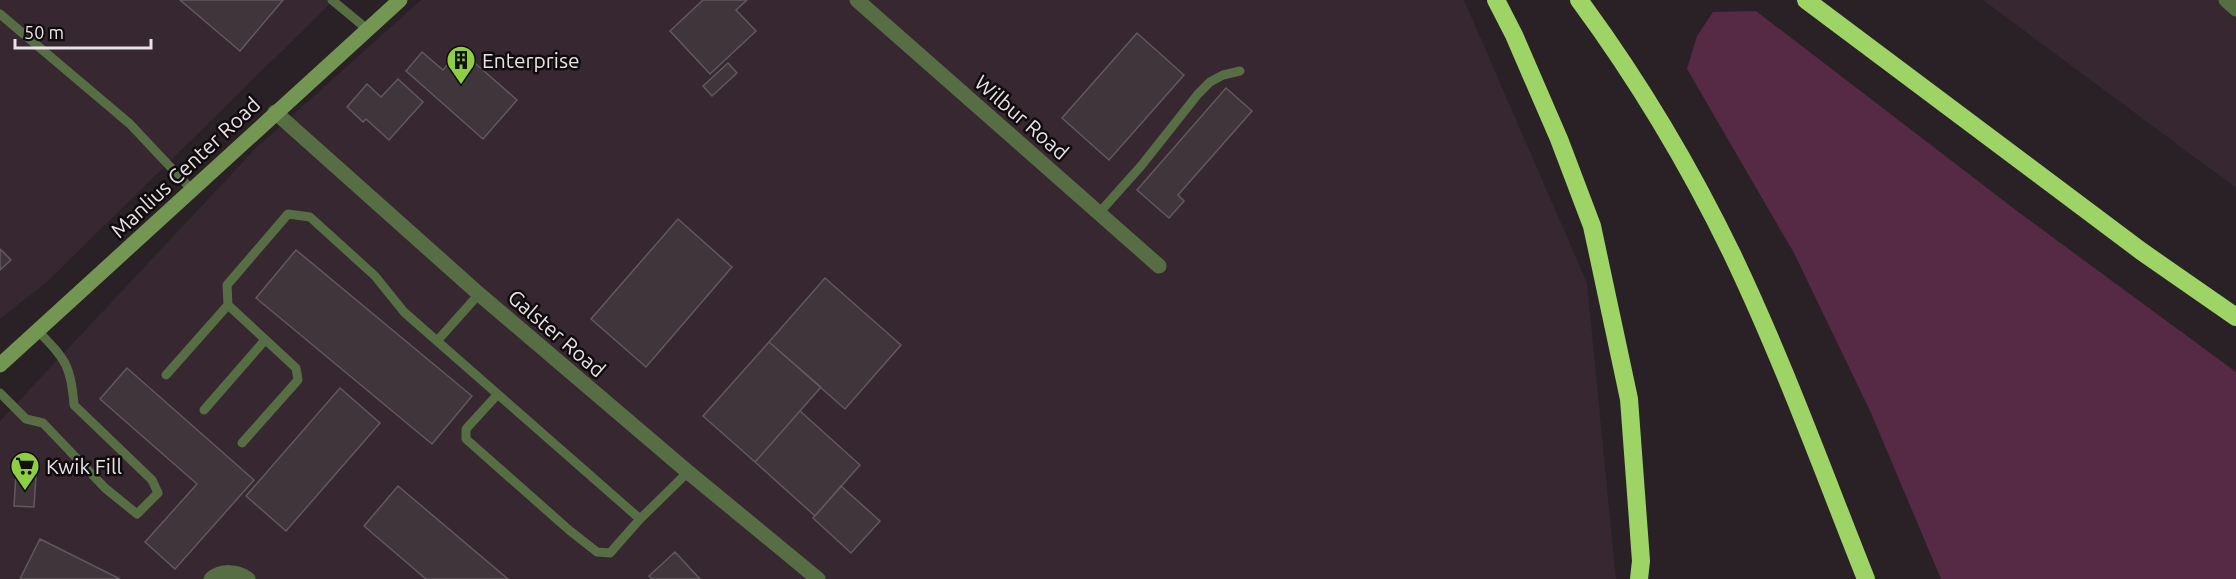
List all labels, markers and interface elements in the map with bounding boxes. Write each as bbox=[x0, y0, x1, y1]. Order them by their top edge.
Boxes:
scale bar bbox=[15, 12, 152, 50]
text: 50 m bbox=[24, 22, 64, 42]
building icon: Enterprise bbox=[445, 44, 477, 86]
place label: Enterprise bbox=[482, 48, 580, 72]
street label: Wilbur Road bbox=[970, 70, 1074, 164]
street label: Manlius Center Road bbox=[106, 92, 264, 242]
street label: Galster Road bbox=[504, 284, 610, 382]
supermarket icon: Kwik Fill bbox=[9, 450, 41, 492]
place label: Kwik Fill bbox=[46, 454, 122, 478]

